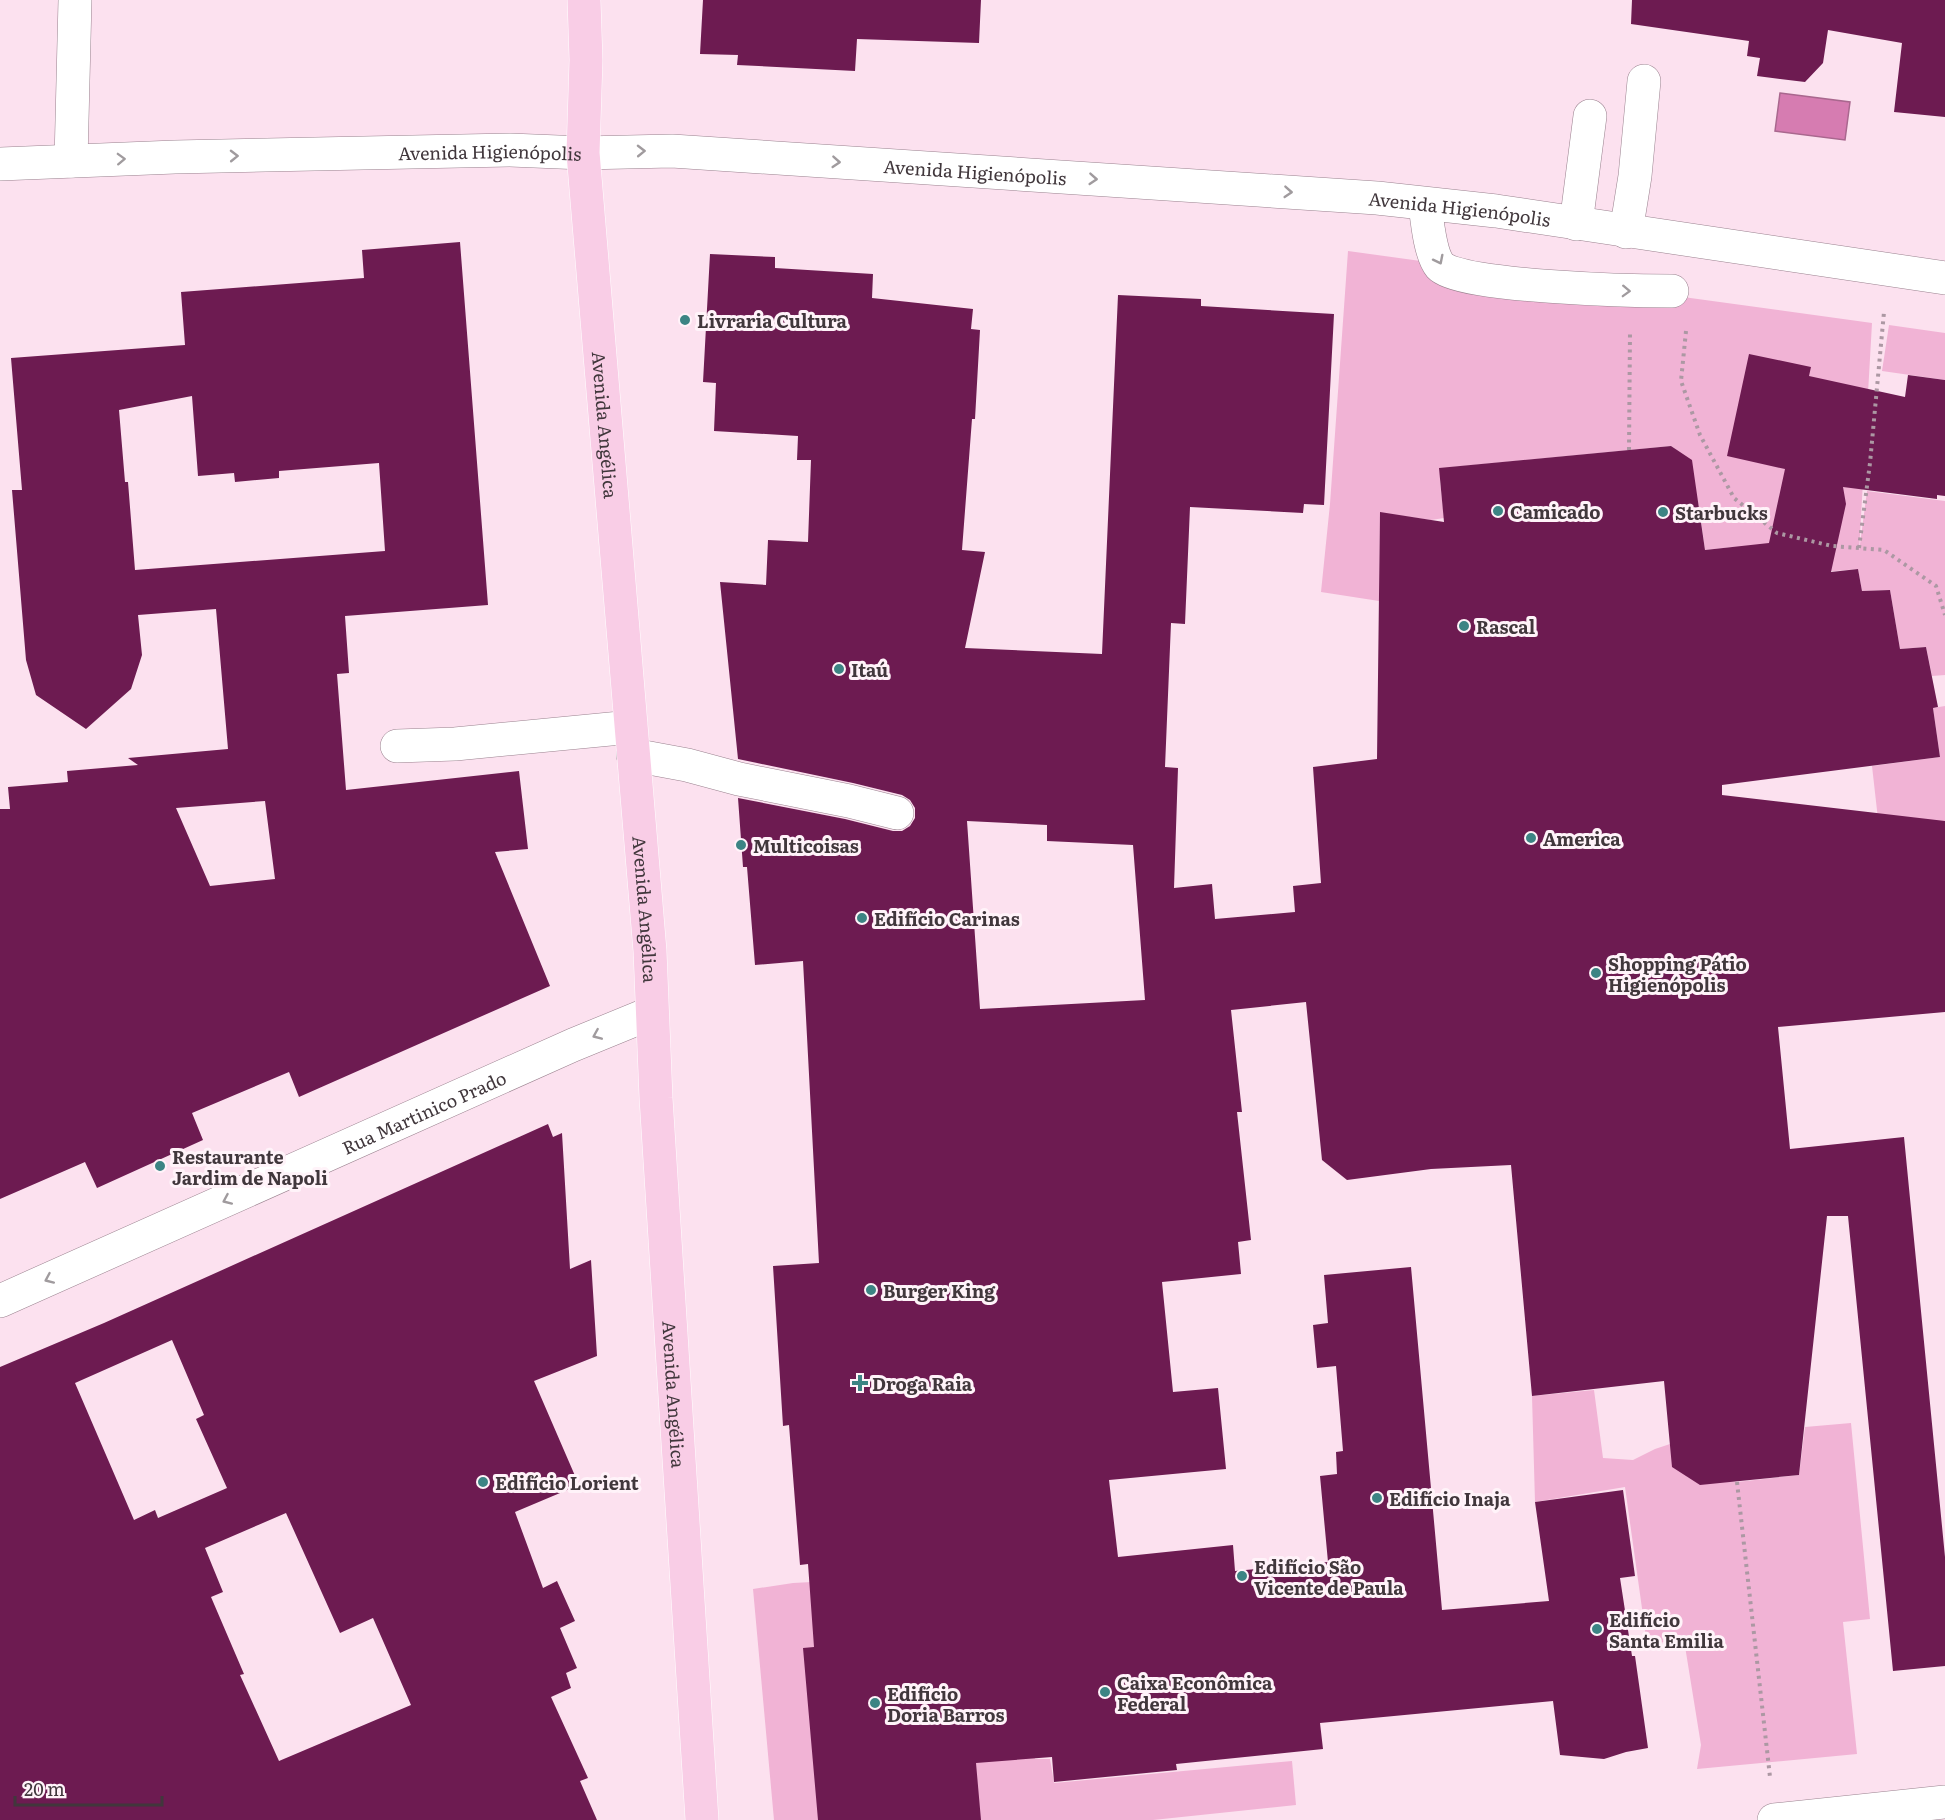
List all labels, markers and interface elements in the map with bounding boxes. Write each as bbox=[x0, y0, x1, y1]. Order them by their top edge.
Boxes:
street label: Avenida Higienópolis bbox=[398, 136, 582, 166]
one-way arrow bbox=[637, 145, 646, 158]
one-way arrow bbox=[229, 150, 238, 162]
street label: Avenida Higienópolis bbox=[883, 152, 1067, 191]
one-way arrow bbox=[117, 153, 126, 166]
one-way arrow bbox=[831, 155, 840, 168]
one-way arrow bbox=[1089, 172, 1098, 185]
street label: Avenida Higienópolis bbox=[1368, 184, 1552, 232]
one-way arrow bbox=[1283, 185, 1292, 198]
one-way arrow bbox=[1431, 254, 1443, 265]
one-way arrow bbox=[1621, 284, 1630, 297]
place label: Livraria Cultura bbox=[697, 307, 848, 334]
marker: Livraria Cultura bbox=[678, 313, 692, 327]
street label: Avenida Angélica bbox=[586, 350, 625, 500]
place label: Camicado bbox=[1510, 498, 1600, 525]
place label: Starbucks bbox=[1675, 499, 1768, 526]
marker: Camicado bbox=[1491, 504, 1505, 518]
marker: Starbucks bbox=[1656, 505, 1670, 519]
place label: Rascal bbox=[1476, 613, 1536, 640]
marker: Rascal bbox=[1457, 619, 1471, 633]
place label: Itaú bbox=[851, 656, 888, 683]
marker: Itaú bbox=[832, 662, 846, 676]
place label: America bbox=[1543, 825, 1621, 852]
marker: America bbox=[1524, 831, 1538, 845]
place label: Multicoisas bbox=[753, 832, 859, 859]
street label: Avenida Angélica bbox=[627, 835, 665, 984]
marker: Multicoisas bbox=[734, 838, 748, 852]
place label: Edifício Carinas bbox=[874, 905, 1020, 932]
marker: Edifício Carinas bbox=[855, 911, 869, 925]
place label: Shopping Pátio Higienópolis bbox=[1608, 950, 1747, 998]
marker: Shopping Pátio Higienópolis bbox=[1589, 966, 1603, 980]
one-way arrow bbox=[592, 1028, 603, 1040]
street label: Rua Martinico Prado bbox=[337, 1063, 510, 1160]
place label: Restaurante Jardim de Napoli bbox=[172, 1143, 328, 1191]
marker: Restaurante Jardim de Napoli bbox=[153, 1159, 167, 1173]
one-way arrow bbox=[222, 1192, 233, 1204]
one-way arrow bbox=[44, 1272, 55, 1284]
place label: Burger King bbox=[883, 1277, 996, 1304]
marker: Burger King bbox=[864, 1283, 878, 1297]
street label: Avenida Angélica bbox=[657, 1320, 693, 1469]
place label: Droga Raia bbox=[872, 1370, 973, 1397]
marker: Droga Raia bbox=[853, 1376, 867, 1390]
place label: Edifício Lorient bbox=[495, 1469, 639, 1496]
marker: Edifício Lorient bbox=[476, 1475, 490, 1489]
place label: Edifício Inaja bbox=[1389, 1485, 1511, 1512]
marker: Edifício Inaja bbox=[1370, 1491, 1384, 1505]
place label: Edifício São Vicente de Paula bbox=[1254, 1553, 1404, 1601]
marker: Edifício São Vicente de Paula bbox=[1235, 1569, 1249, 1583]
place label: Edifício Santa Emilia bbox=[1609, 1606, 1724, 1654]
marker: Edifício Santa Emilia bbox=[1590, 1622, 1604, 1636]
place label: Caixa Econômica Federal bbox=[1117, 1669, 1273, 1717]
place label: Edifício Doria Barros bbox=[887, 1680, 1004, 1728]
marker: Caixa Econômica Federal bbox=[1098, 1685, 1112, 1699]
marker: Edifício Doria Barros bbox=[868, 1696, 882, 1710]
scale bar bbox=[15, 1769, 162, 1807]
text: 20 m bbox=[24, 1775, 65, 1802]

